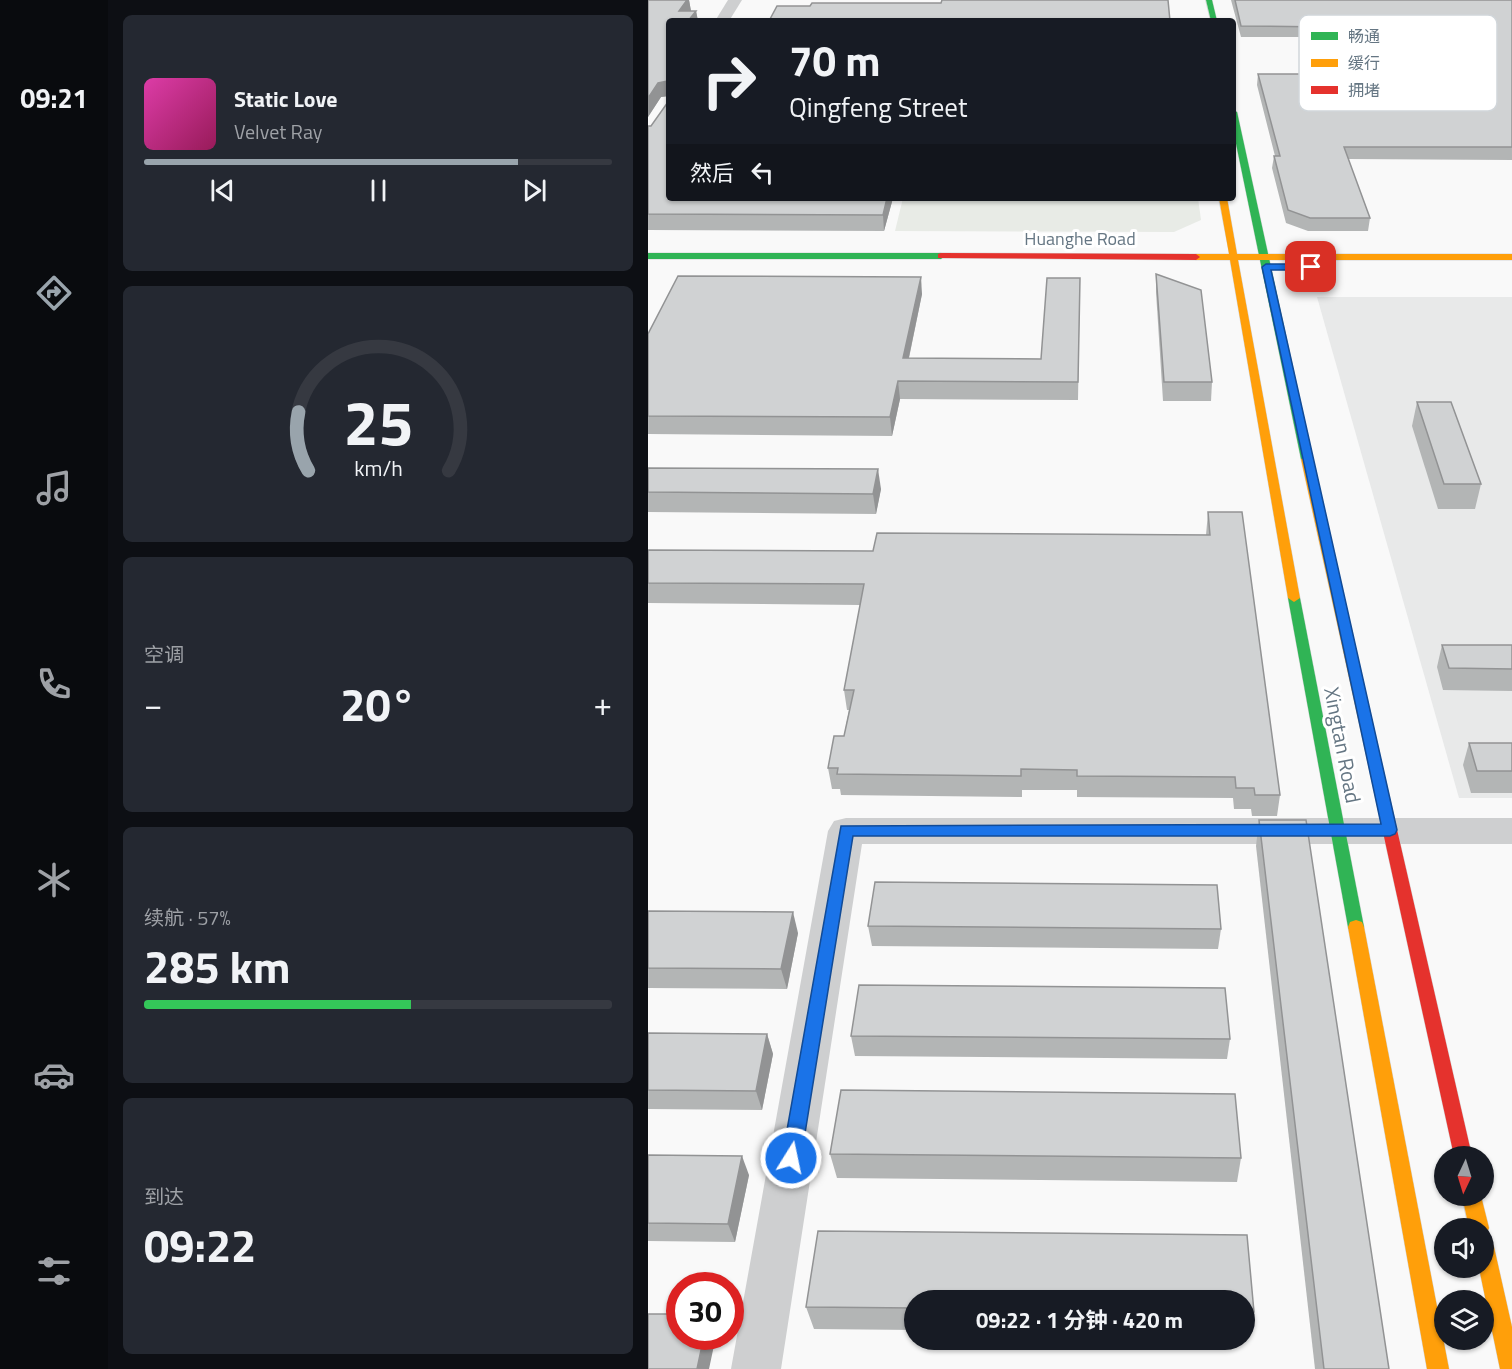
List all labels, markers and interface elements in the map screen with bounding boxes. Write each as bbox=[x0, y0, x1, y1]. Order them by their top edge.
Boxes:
legend bbox=[1299, 15, 1497, 111]
text: 畅通 bbox=[1348, 24, 1380, 48]
text: 70 m bbox=[789, 28, 881, 92]
icon: right bbox=[690, 42, 768, 120]
text: 缓行 bbox=[1348, 51, 1380, 75]
text: 09:21 bbox=[20, 77, 88, 118]
text: 拥堵 bbox=[1348, 78, 1380, 102]
text: Static Love bbox=[234, 82, 337, 116]
text: Qingfeng Street bbox=[789, 86, 967, 127]
text: Velvet Ray bbox=[234, 116, 323, 147]
text: 然后 bbox=[690, 156, 734, 190]
icon: left bbox=[746, 156, 779, 189]
icon: previous bbox=[206, 174, 239, 207]
icon: pause bbox=[362, 174, 395, 207]
icon: next bbox=[518, 174, 551, 207]
street label: Huanghe Road bbox=[1024, 225, 1136, 252]
pin bbox=[1285, 241, 1336, 292]
icon: arrive bbox=[1294, 250, 1327, 283]
icon: directions bbox=[33, 272, 75, 314]
text: 25 bbox=[343, 374, 413, 469]
text: km/h bbox=[354, 452, 402, 484]
icon: music bbox=[33, 467, 75, 509]
text: 空调 bbox=[144, 639, 184, 670]
icon: phone bbox=[33, 663, 75, 705]
text: 20° bbox=[340, 670, 416, 738]
text: − bbox=[144, 679, 162, 729]
text: + bbox=[594, 679, 612, 729]
street label: Xingtan Road bbox=[1316, 684, 1370, 806]
icon: climate bbox=[33, 859, 75, 901]
text: 续航 · 57% bbox=[144, 902, 231, 933]
text: 285 km bbox=[144, 932, 290, 1000]
icon: car bbox=[33, 1054, 75, 1096]
position arrow bbox=[759, 1126, 823, 1190]
north arrow bbox=[1434, 1146, 1494, 1206]
map controls bbox=[1434, 1146, 1494, 1350]
text: 到达 bbox=[144, 1181, 184, 1212]
text: 09:22 bbox=[144, 1211, 256, 1279]
button: sound bbox=[1434, 1218, 1494, 1278]
icon: filters bbox=[33, 1250, 75, 1292]
speed limit sign: 30 bbox=[666, 1272, 744, 1350]
button: layers bbox=[1434, 1290, 1494, 1350]
text: 09:22 · 1 分钟 · 420 m bbox=[976, 1303, 1183, 1337]

